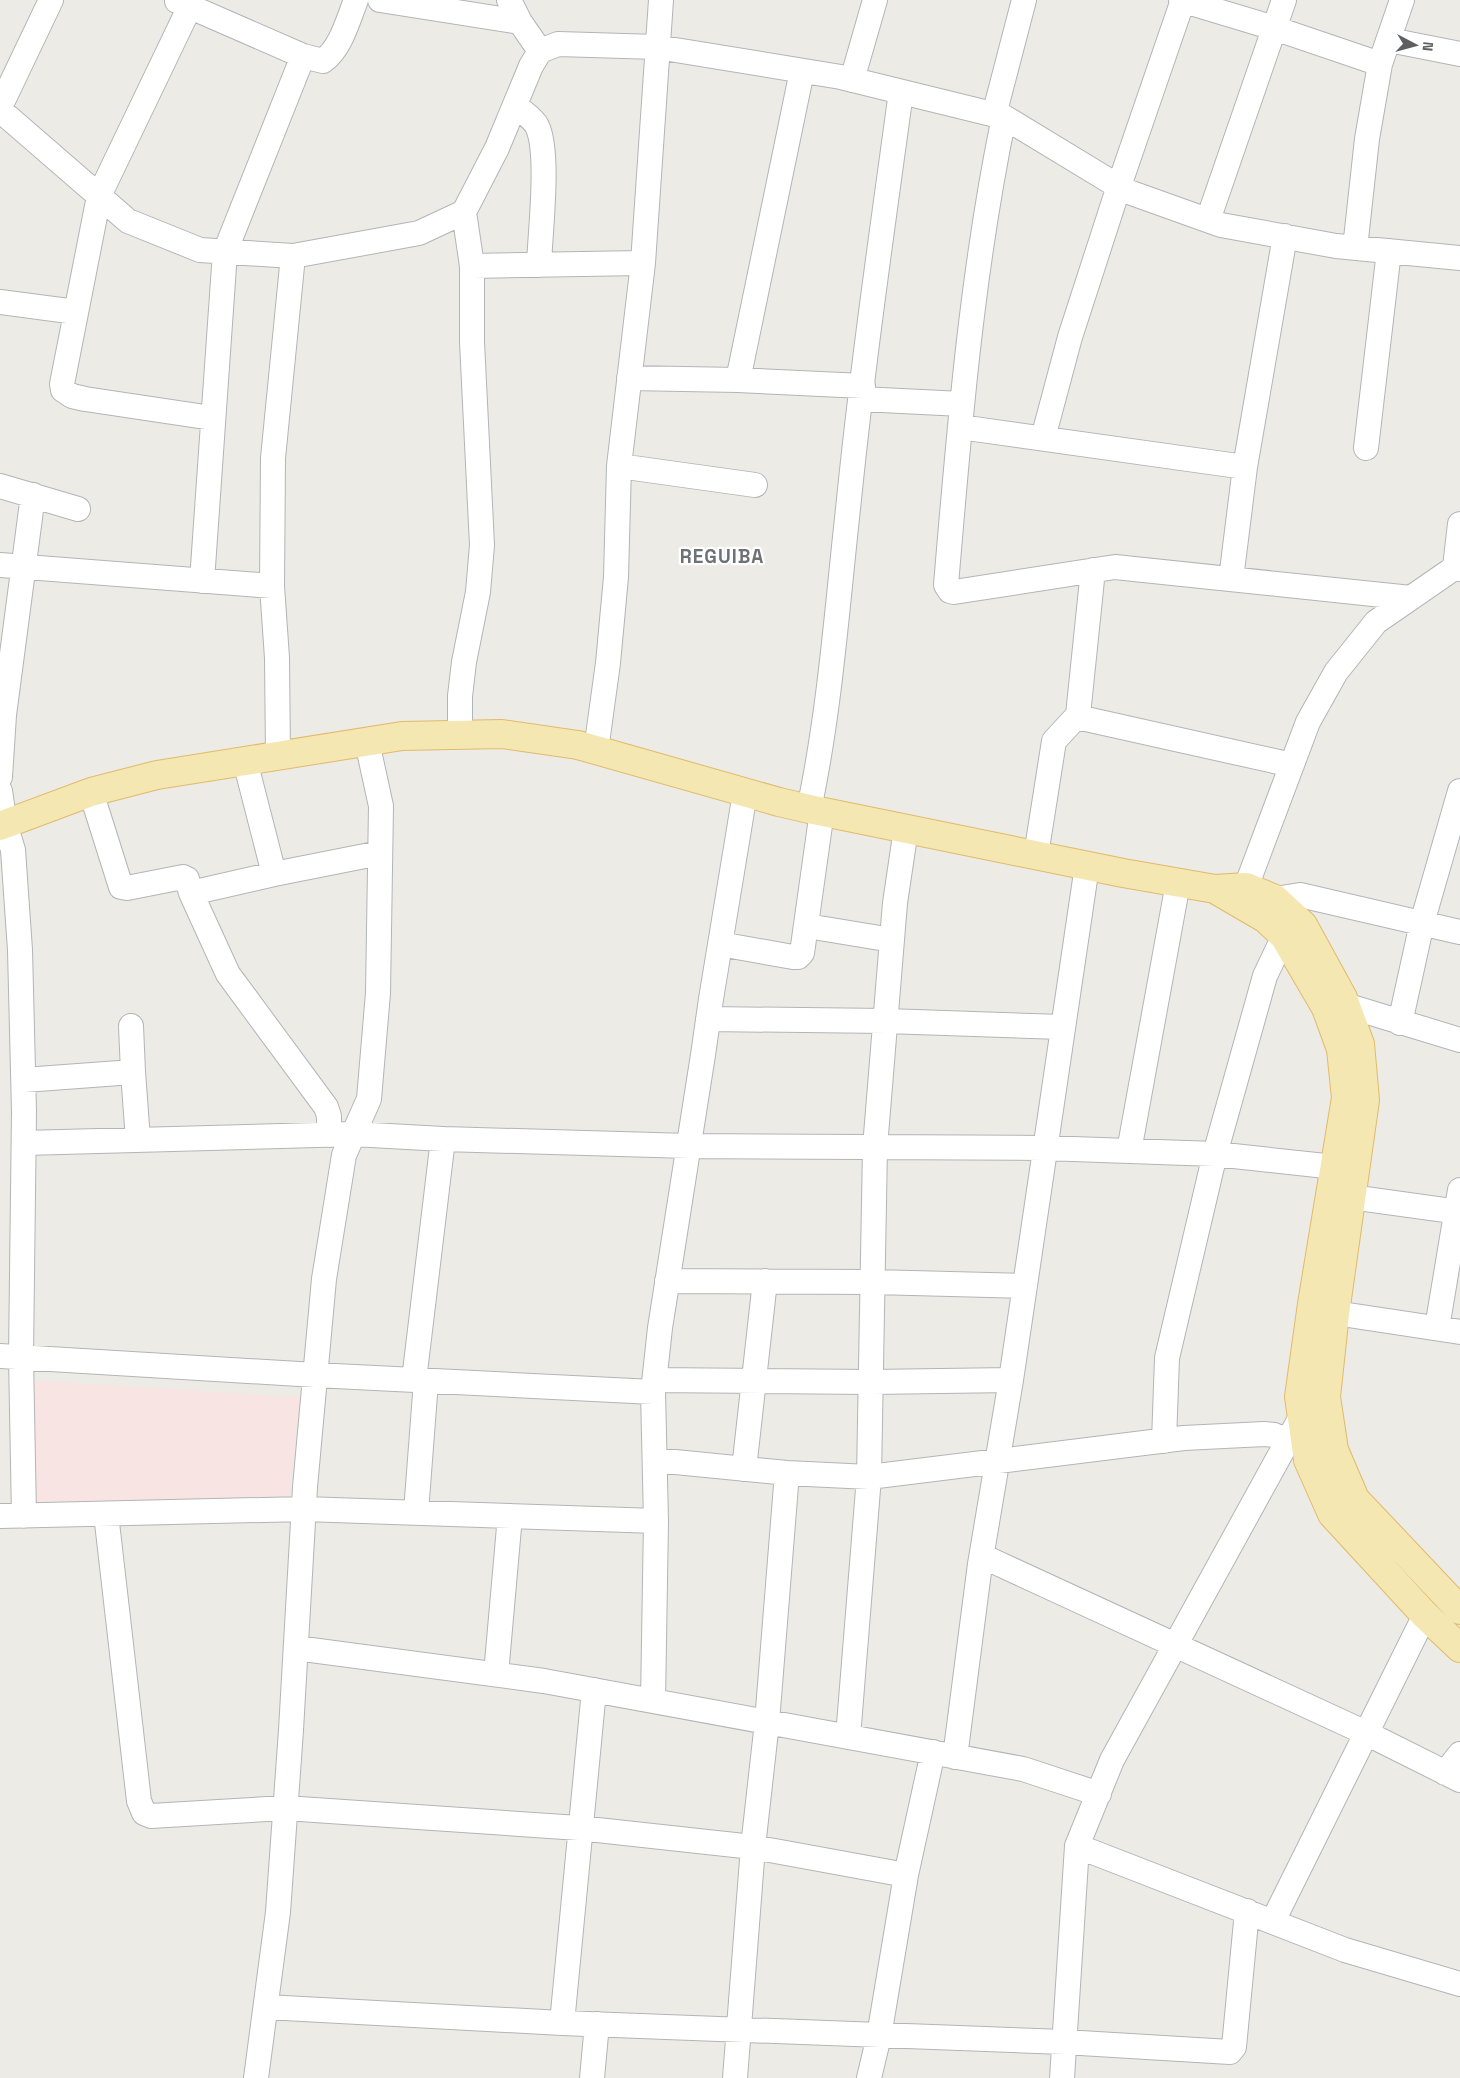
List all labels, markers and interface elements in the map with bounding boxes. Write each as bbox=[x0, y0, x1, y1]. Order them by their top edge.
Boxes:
north arrow bbox=[1390, 20, 1440, 70]
text: N bbox=[1418, 41, 1437, 52]
district label: REGUIBA bbox=[680, 544, 764, 569]

